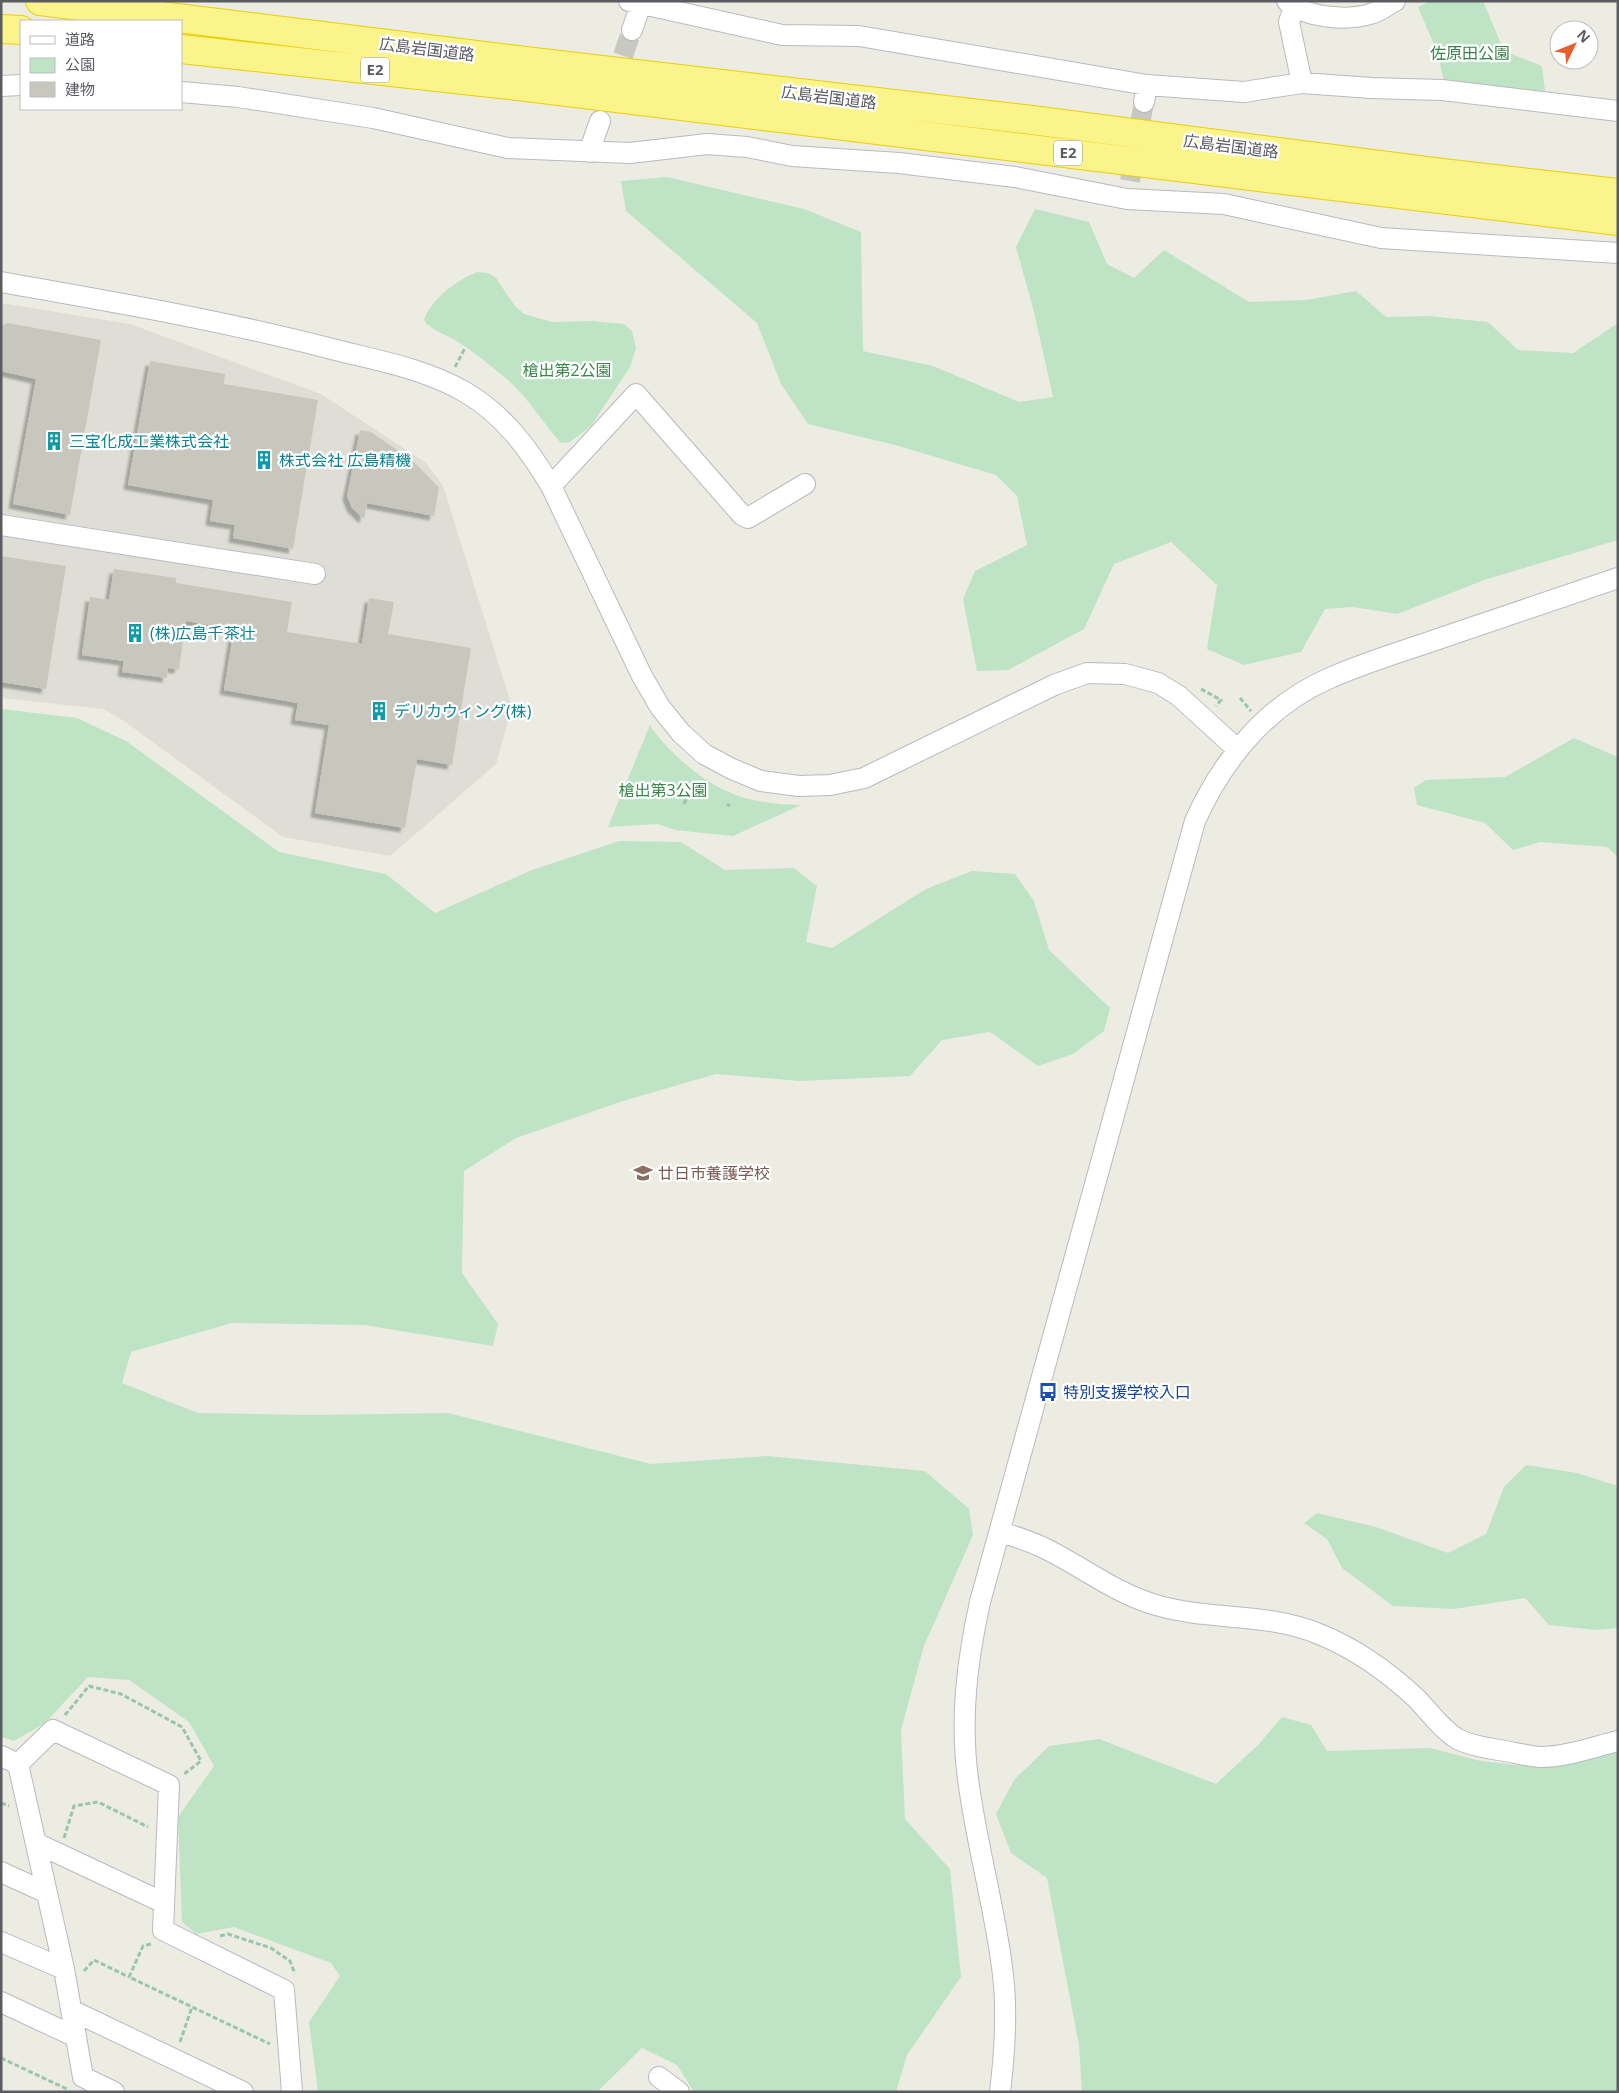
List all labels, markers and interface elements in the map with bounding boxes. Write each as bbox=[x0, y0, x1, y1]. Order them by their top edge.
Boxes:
legend bbox=[20, 20, 182, 110]
north arrow bbox=[1549, 20, 1599, 70]
text: N bbox=[1573, 25, 1595, 46]
text: 道路 bbox=[65, 29, 95, 49]
street label: 広島岩国道路 bbox=[378, 32, 476, 66]
park label: 佐原田公園 bbox=[1430, 42, 1510, 64]
text: 公園 bbox=[65, 54, 95, 74]
road number: E2 bbox=[361, 58, 389, 82]
text: 建物 bbox=[65, 79, 95, 99]
street label: 広島岩国道路 bbox=[780, 80, 878, 114]
street label: 広島岩国道路 bbox=[1182, 129, 1280, 163]
road number: E2 bbox=[1054, 140, 1082, 166]
park label: 槍出第2公園 bbox=[522, 359, 612, 381]
building icon: 三宝化成工業株式会社 bbox=[43, 430, 65, 452]
place label: 三宝化成工業株式会社 bbox=[69, 430, 229, 452]
building icon: 株式会社 広島精機 bbox=[253, 449, 275, 471]
place label: 株式会社 広島精機 bbox=[279, 449, 411, 471]
building icon: (株)広島千茶壮 bbox=[124, 622, 146, 644]
place label: (株)広島千茶壮 bbox=[150, 622, 255, 644]
building icon: デリカウィング(株) bbox=[368, 700, 390, 722]
place label: デリカウィング(株) bbox=[394, 700, 532, 722]
park label: 槍出第3公園 bbox=[618, 779, 708, 801]
school or university icon: 廿日市養護学校 bbox=[632, 1162, 654, 1184]
place label: 廿日市養護学校 bbox=[658, 1162, 770, 1184]
bus stop icon: 特別支援学校入口 bbox=[1037, 1381, 1059, 1403]
place label: 特別支援学校入口 bbox=[1063, 1381, 1191, 1403]

